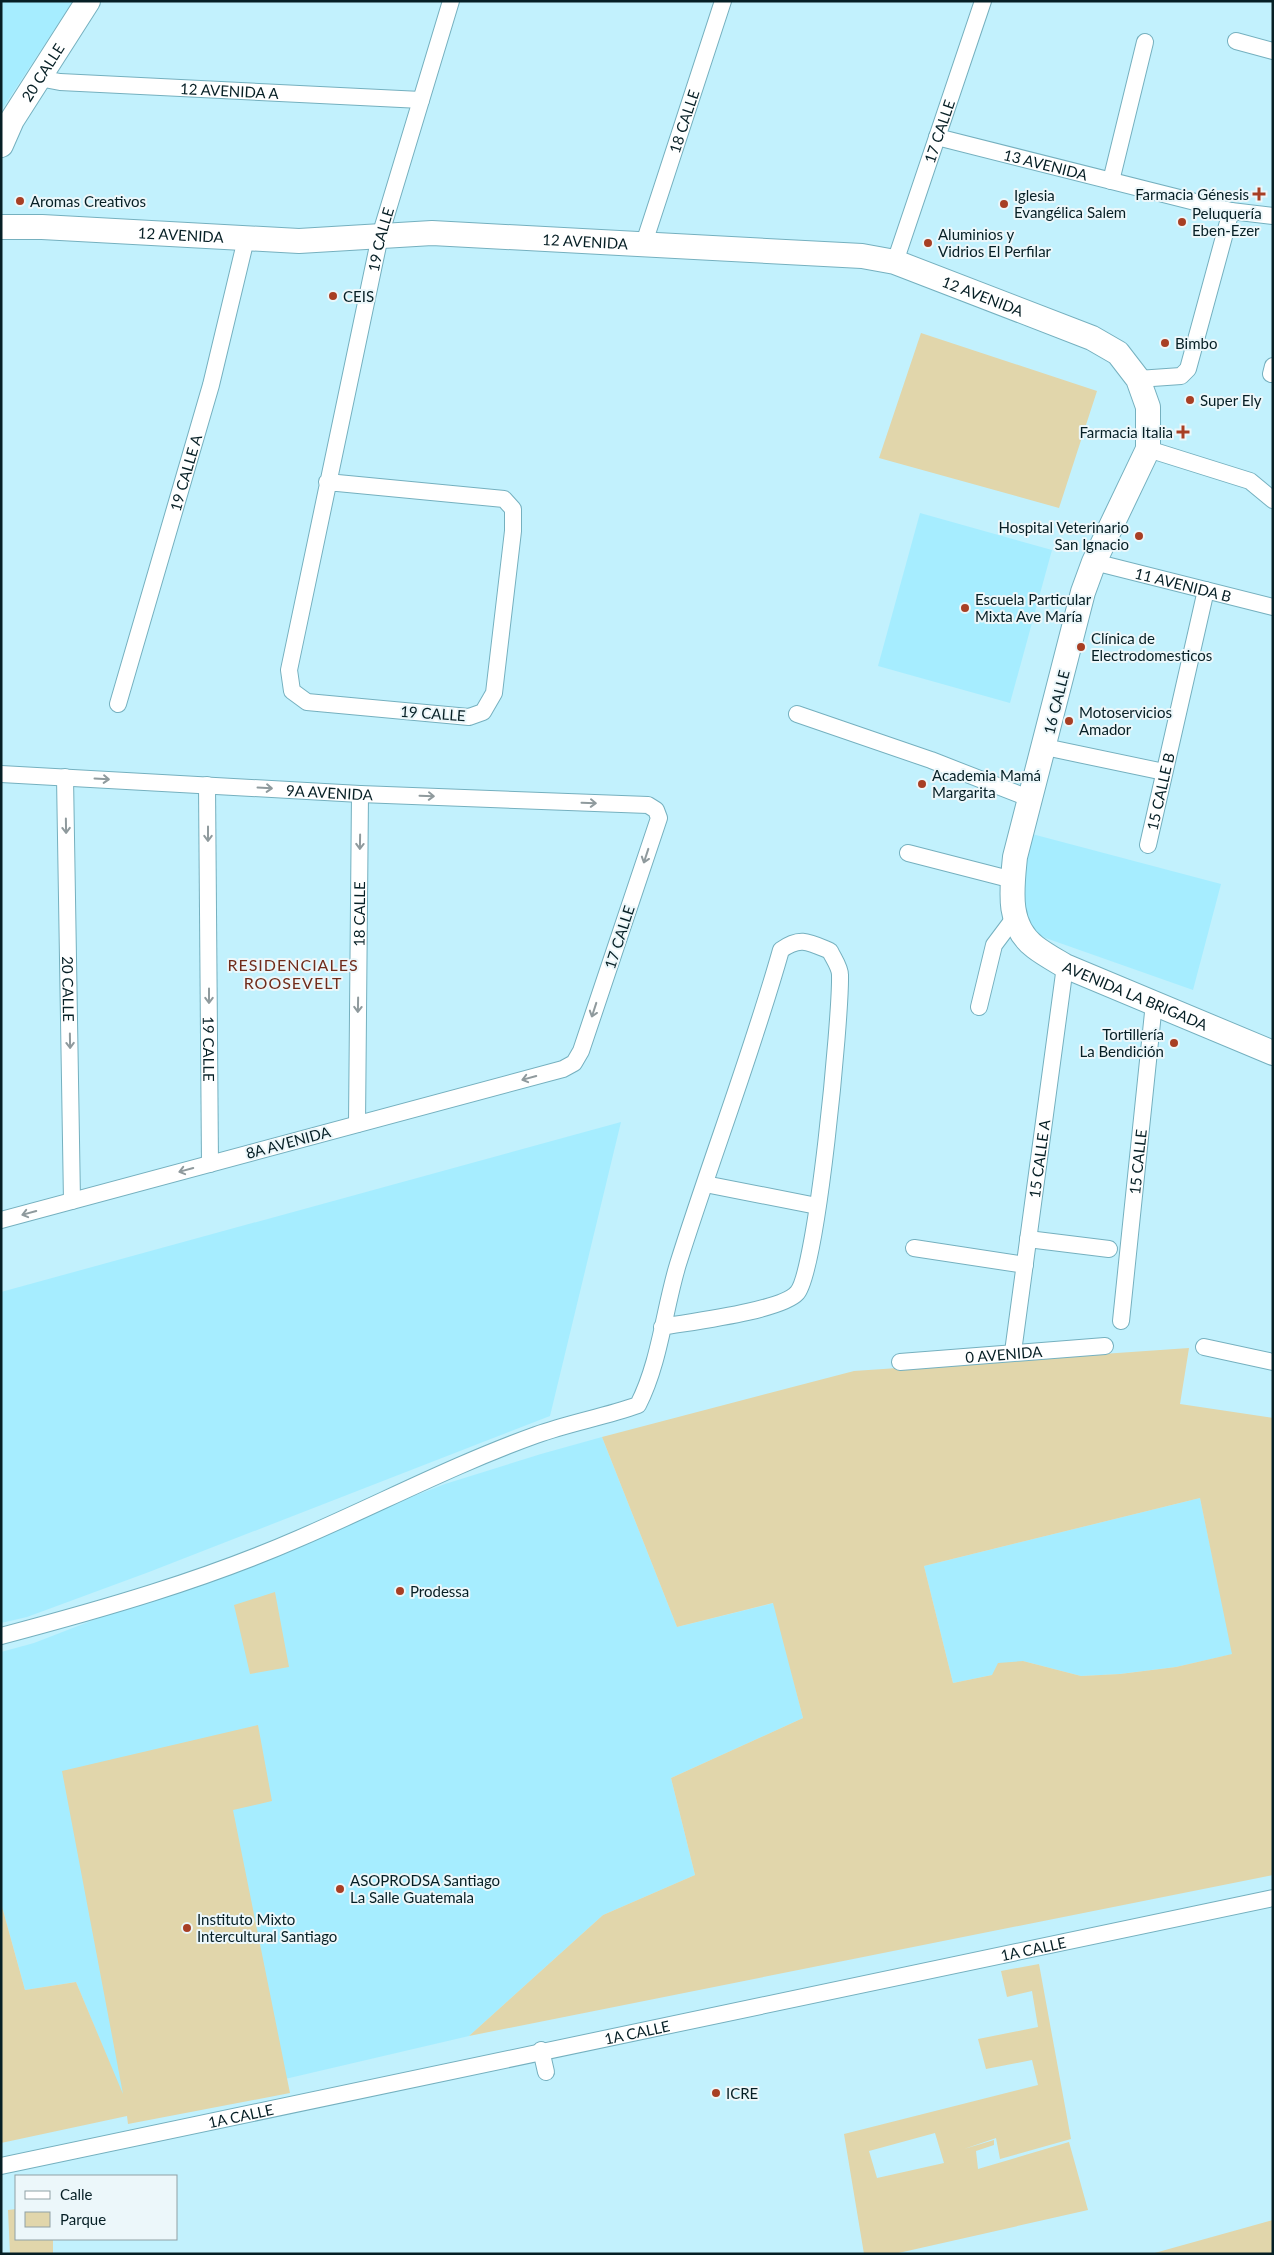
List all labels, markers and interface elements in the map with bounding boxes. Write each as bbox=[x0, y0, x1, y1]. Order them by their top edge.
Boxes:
street label: 20 CALLE bbox=[17, 40, 68, 105]
street label: 12 AVENIDA A bbox=[180, 79, 280, 102]
street label: 18 CALLE bbox=[665, 87, 702, 155]
street label: 17 CALLE bbox=[920, 97, 958, 165]
street label: 13 AVENIDA bbox=[1002, 145, 1090, 184]
place label: Farmacia Génesis bbox=[1135, 185, 1249, 203]
place label: Iglesia Evangélica Salem bbox=[1014, 186, 1126, 221]
marker: Farmacia Génesis bbox=[1253, 188, 1265, 200]
place label: Aromas Creativos bbox=[30, 192, 146, 210]
marker: Aromas Creativos bbox=[14, 195, 26, 207]
marker: Iglesia Evangélica Salem bbox=[998, 198, 1010, 210]
place label: Peluquería Eben-Ezer bbox=[1192, 204, 1262, 239]
street label: 19 CALLE bbox=[364, 205, 397, 273]
marker: Peluquería Eben-Ezer bbox=[1176, 216, 1188, 228]
street label: 12 AVENIDA bbox=[137, 223, 225, 246]
place label: Aluminios y Vidrios El Perfilar bbox=[938, 225, 1052, 260]
street label: 12 AVENIDA bbox=[542, 230, 629, 253]
marker: Aluminios y Vidrios El Perfilar bbox=[922, 237, 934, 249]
street label: 12 AVENIDA bbox=[940, 272, 1027, 320]
place label: CEIS bbox=[343, 287, 374, 305]
marker: CEIS bbox=[327, 290, 339, 302]
place label: Bimbo bbox=[1175, 334, 1217, 352]
marker: Bimbo bbox=[1159, 337, 1171, 349]
place label: Super Ely bbox=[1200, 391, 1262, 409]
marker: Super Ely bbox=[1184, 394, 1196, 406]
place label: Farmacia Italia bbox=[1079, 423, 1173, 441]
marker: Farmacia Italia bbox=[1177, 426, 1189, 438]
street label: 19 CALLE A bbox=[166, 431, 205, 513]
place label: Hospital Veterinario San Ignacio bbox=[998, 518, 1129, 553]
marker: Hospital Veterinario San Ignacio bbox=[1133, 530, 1145, 542]
street label: 11 AVENIDA B bbox=[1133, 564, 1233, 605]
place label: Escuela Particular Mixta Ave María bbox=[975, 590, 1092, 625]
marker: Escuela Particular Mixta Ave María bbox=[959, 602, 971, 614]
place label: Clínica de Electrodomesticos bbox=[1091, 629, 1212, 664]
marker: Clínica de Electrodomesticos bbox=[1075, 641, 1087, 653]
street label: 16 CALLE bbox=[1039, 668, 1073, 736]
street label: 19 CALLE bbox=[400, 702, 466, 724]
place label: Motoservicios Amador bbox=[1079, 703, 1172, 738]
marker: Motoservicios Amador bbox=[1063, 715, 1075, 727]
street label: 15 CALLE B bbox=[1143, 751, 1178, 832]
place label: Academia Mamá Margarita bbox=[932, 766, 1041, 801]
one-way arrow bbox=[94, 775, 110, 784]
marker: Academia Mamá Margarita bbox=[916, 778, 928, 790]
street label: 9A AVENIDA bbox=[286, 781, 374, 804]
one-way arrow bbox=[256, 784, 272, 793]
one-way arrow bbox=[419, 792, 435, 801]
one-way arrow bbox=[581, 798, 597, 808]
one-way arrow bbox=[61, 818, 71, 834]
one-way arrow bbox=[203, 826, 213, 842]
one-way arrow bbox=[355, 834, 364, 850]
one-way arrow bbox=[641, 848, 650, 864]
street label: 18 CALLE bbox=[350, 881, 368, 947]
street label: 17 CALLE bbox=[600, 903, 638, 971]
district label: RESIDENCIALES ROOSEVELT bbox=[227, 955, 359, 992]
street label: 20 CALLE bbox=[59, 956, 78, 1022]
street label: AVENIDA LA BRIGADA bbox=[1060, 957, 1211, 1034]
one-way arrow bbox=[204, 988, 214, 1004]
one-way arrow bbox=[353, 996, 363, 1013]
one-way arrow bbox=[589, 1002, 598, 1018]
street label: 19 CALLE bbox=[200, 1016, 218, 1082]
place label: Tortillería La Bendición bbox=[1079, 1025, 1164, 1060]
one-way arrow bbox=[65, 1033, 74, 1049]
marker: Tortillería La Bendición bbox=[1168, 1037, 1180, 1049]
one-way arrow bbox=[521, 1074, 537, 1083]
street label: 15 CALLE A bbox=[1025, 1118, 1053, 1199]
street label: 8A AVENIDA bbox=[244, 1122, 333, 1162]
street label: 15 CALLE bbox=[1125, 1128, 1150, 1195]
one-way arrow bbox=[178, 1166, 194, 1175]
one-way arrow bbox=[21, 1208, 37, 1218]
street label: 0 AVENIDA bbox=[965, 1342, 1044, 1366]
place label: Prodessa bbox=[410, 1582, 469, 1600]
marker: Prodessa bbox=[394, 1585, 406, 1597]
place label: ASOPRODSA Santiago La Salle Guatemala bbox=[350, 1871, 500, 1906]
marker: ASOPRODSA Santiago La Salle Guatemala bbox=[334, 1883, 346, 1895]
place label: Instituto Mixto Intercultural Santiago bbox=[197, 1910, 337, 1945]
marker: Instituto Mixto Intercultural Santiago bbox=[181, 1922, 193, 1934]
street label: 1A CALLE bbox=[999, 1933, 1068, 1964]
street label: 1A CALLE bbox=[603, 2016, 671, 2048]
place label: ICRE bbox=[726, 2084, 758, 2102]
marker: ICRE bbox=[710, 2087, 722, 2099]
street label: 1A CALLE bbox=[206, 2100, 275, 2131]
legend bbox=[15, 2175, 178, 2240]
text: Calle bbox=[60, 2185, 93, 2203]
text: Parque bbox=[60, 2210, 106, 2228]

